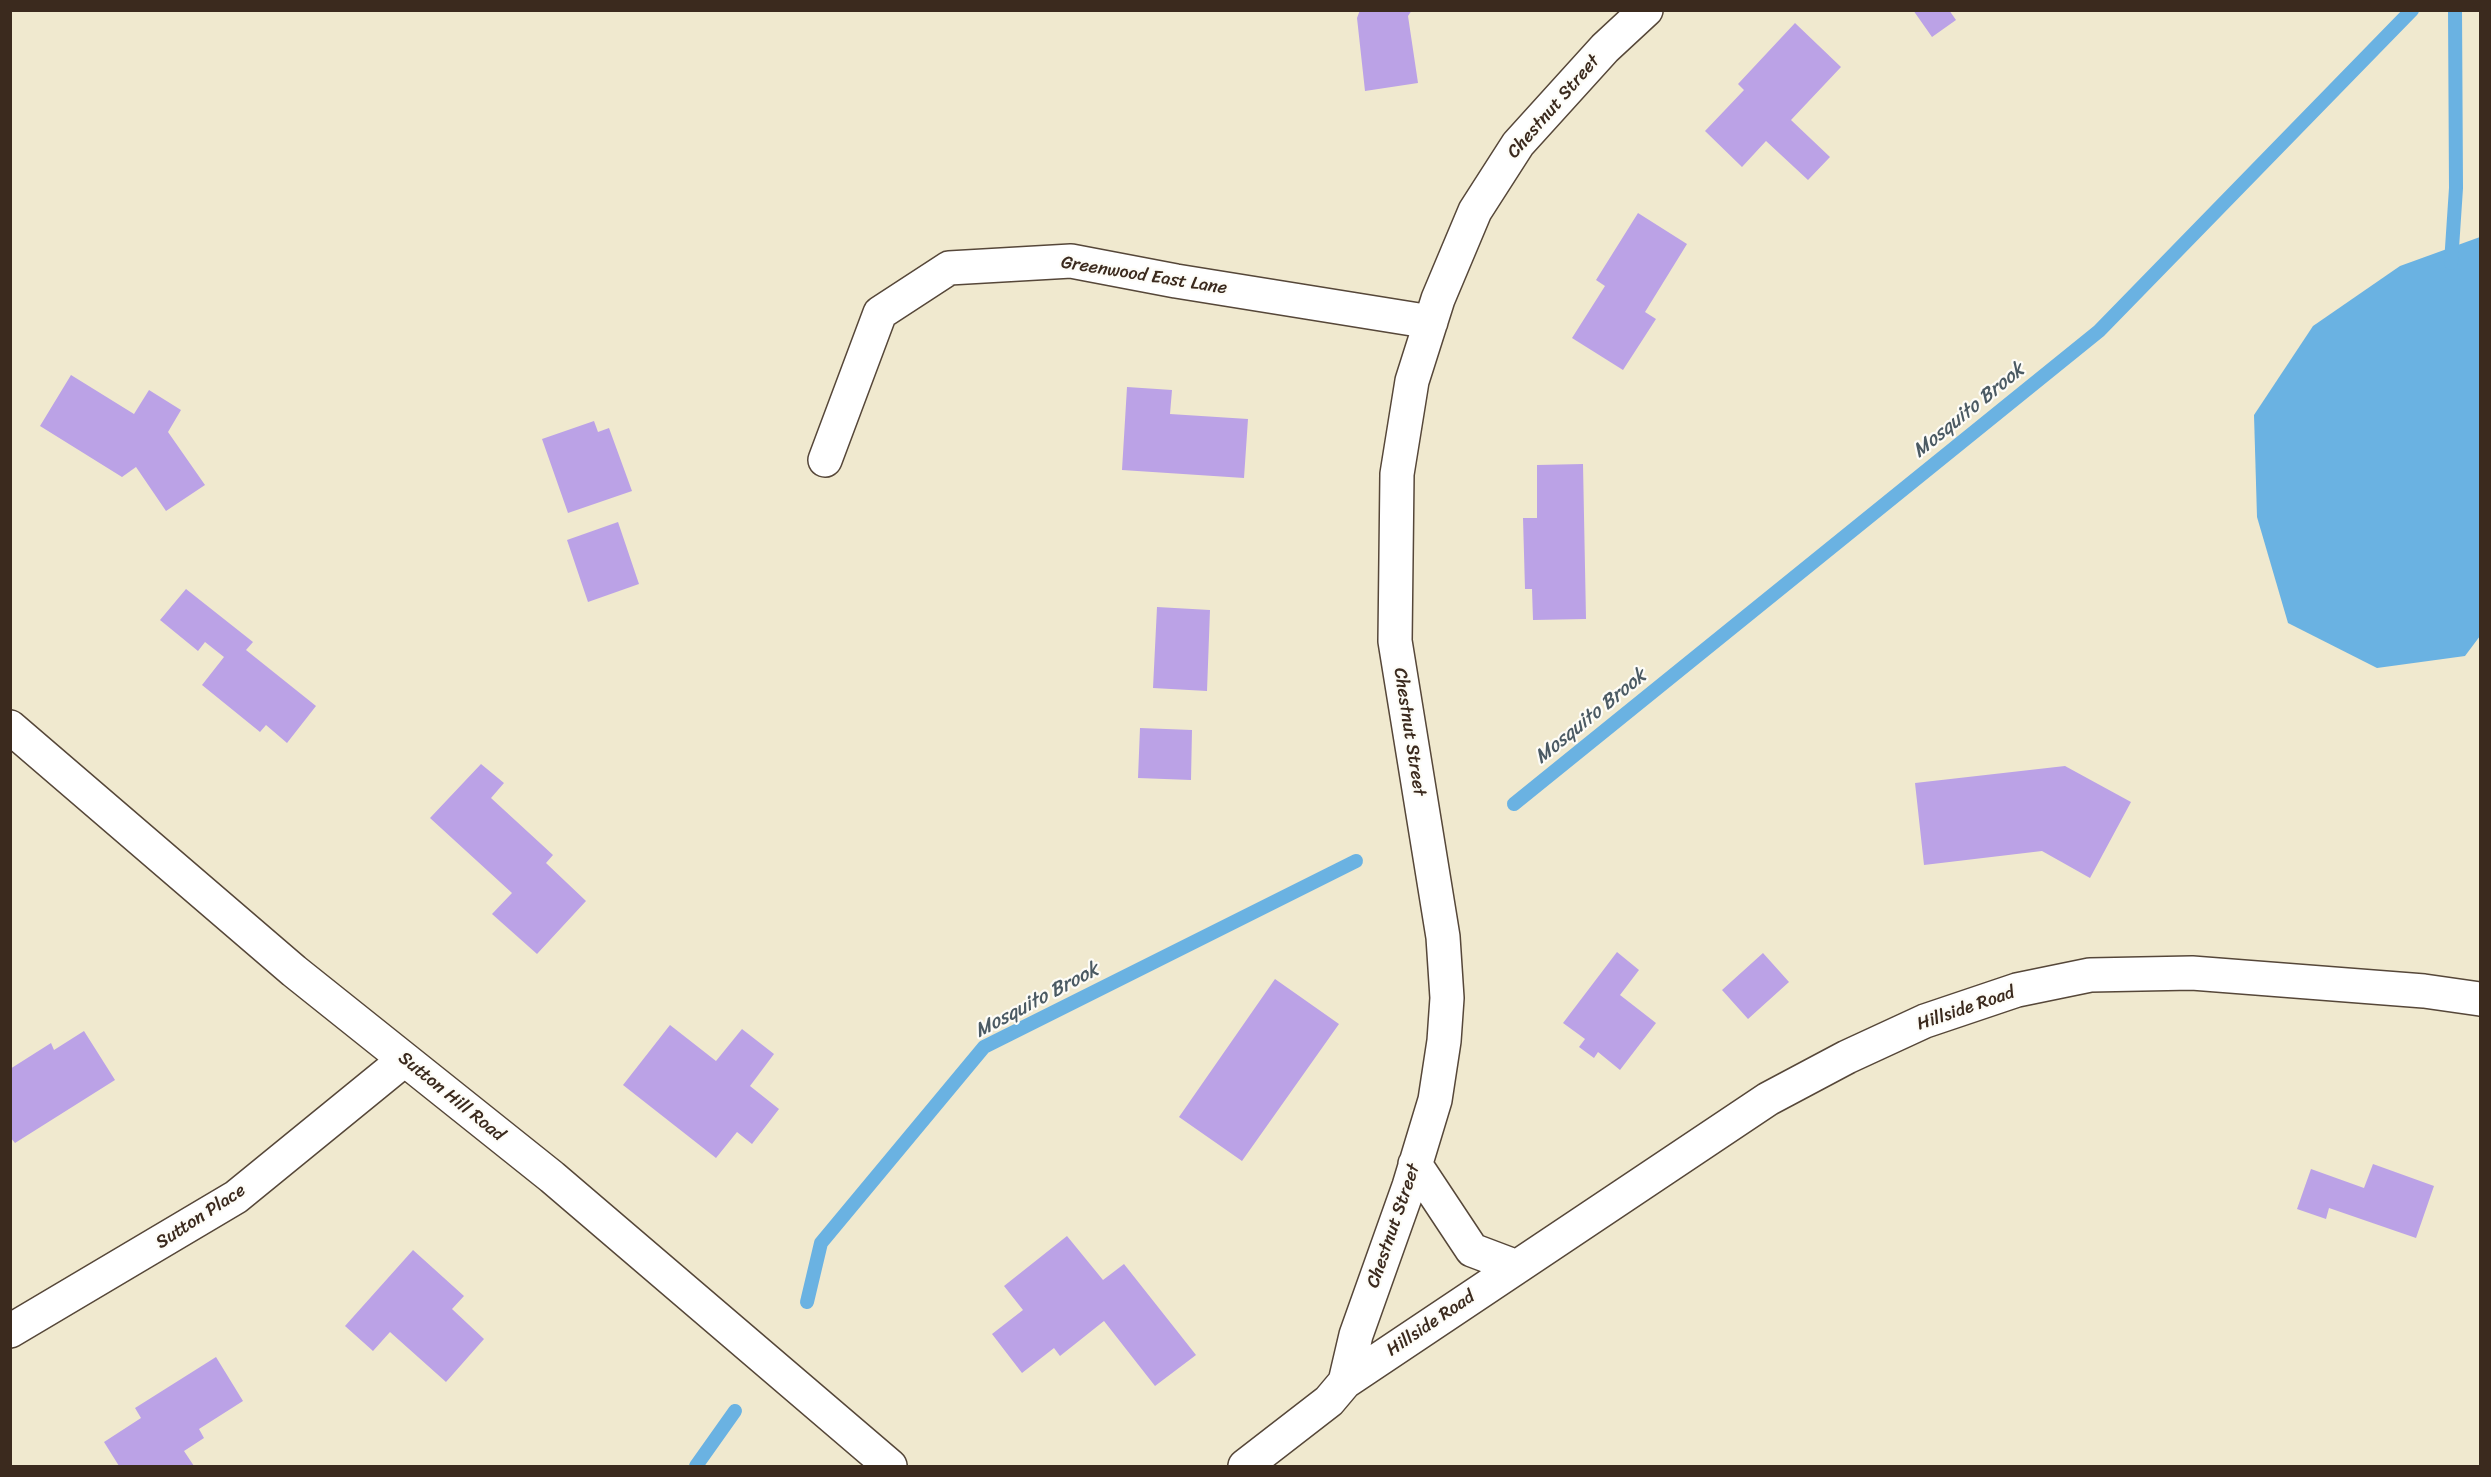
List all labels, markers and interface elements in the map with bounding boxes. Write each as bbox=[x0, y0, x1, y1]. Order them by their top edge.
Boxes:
street label: Chestnut Street bbox=[1503, 51, 1605, 163]
street label: Greenwood East Lane bbox=[1060, 252, 1228, 300]
water label: Mosquito Brook bbox=[1908, 359, 2030, 463]
water label: Mosquito Brook bbox=[1530, 665, 1652, 769]
street label: Chestnut Street bbox=[1388, 666, 1430, 798]
water label: Mosquito Brook bbox=[971, 958, 1103, 1044]
street label: Hillside Road bbox=[1914, 982, 2018, 1036]
street label: Sutton Hill Road bbox=[393, 1048, 509, 1146]
street label: Chestnut Street bbox=[1363, 1161, 1425, 1291]
street label: Sutton Place bbox=[152, 1180, 250, 1254]
street label: Hillside Road bbox=[1383, 1287, 1479, 1361]

